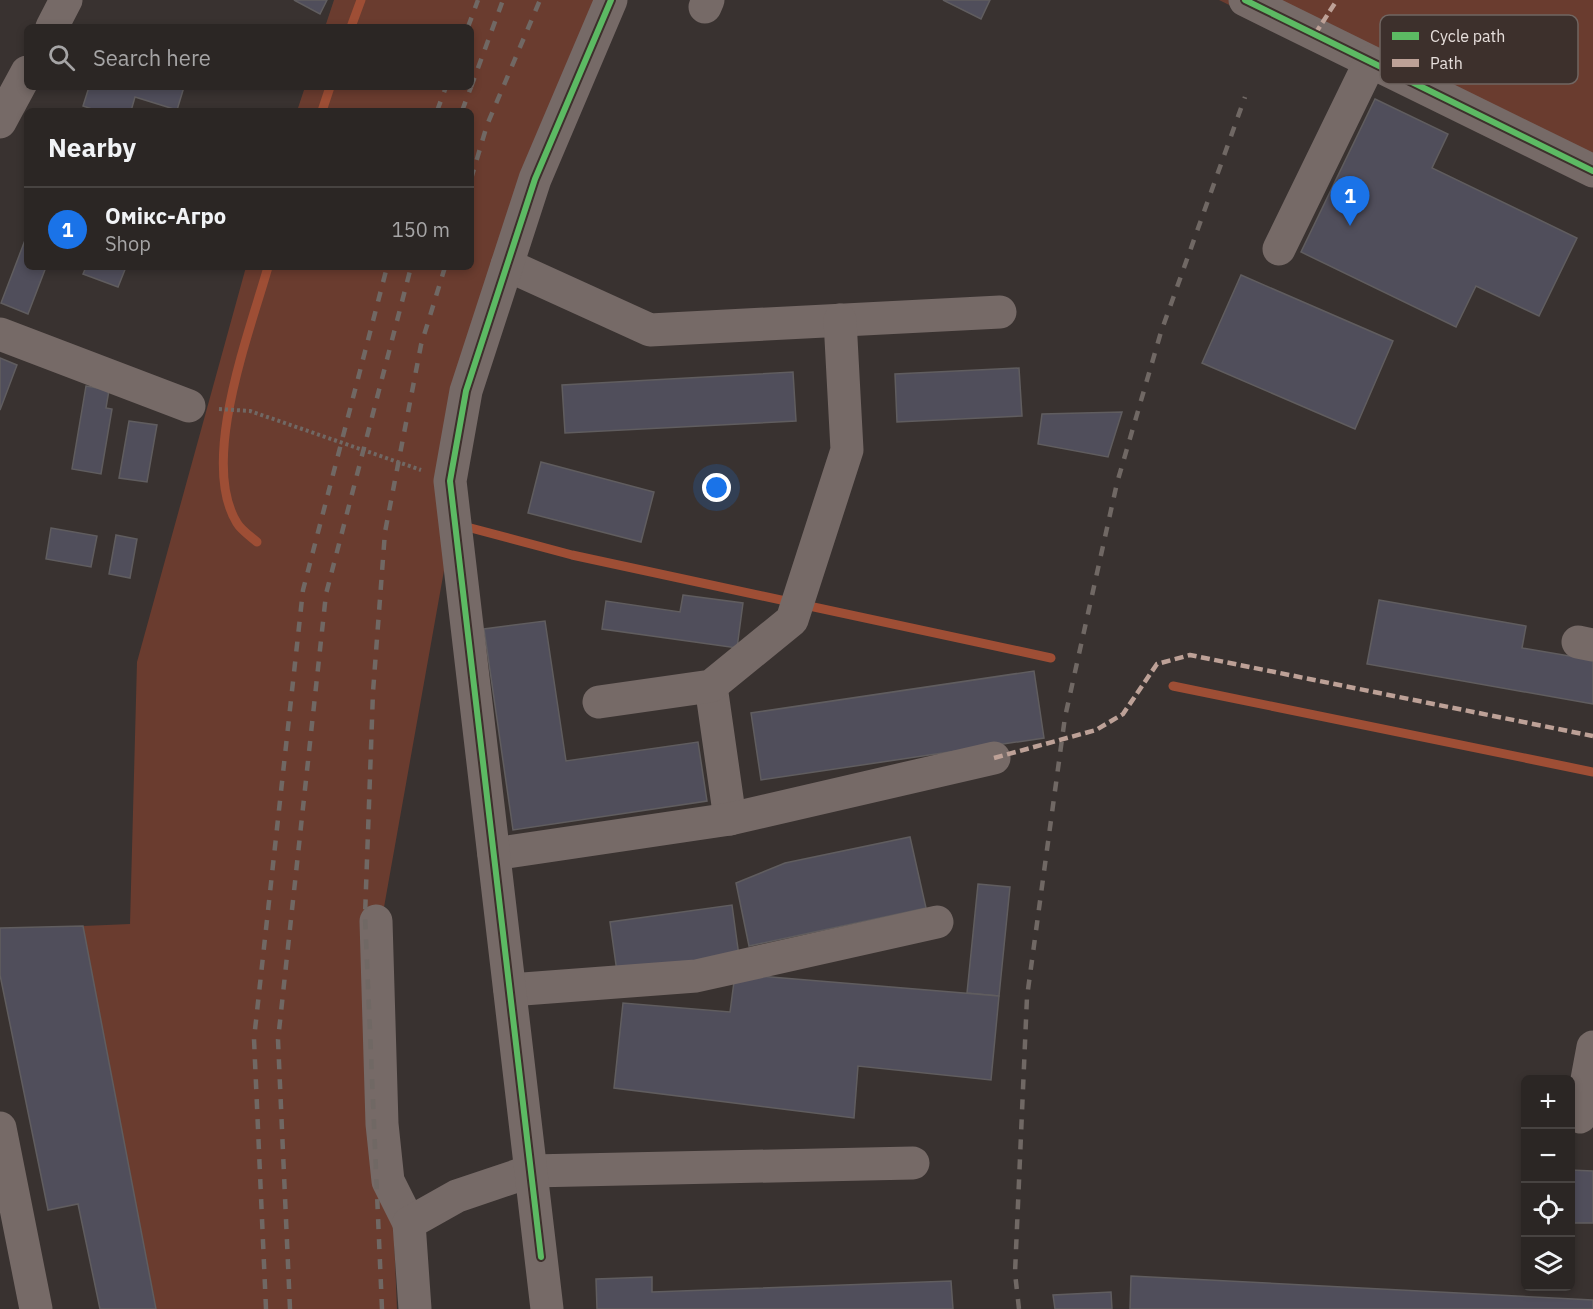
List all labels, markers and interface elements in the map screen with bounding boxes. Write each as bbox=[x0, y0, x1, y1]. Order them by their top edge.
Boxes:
legend bbox=[1380, 15, 1578, 84]
search box bbox=[24, 24, 474, 90]
text: Cycle path bbox=[1430, 26, 1505, 46]
icon: search bbox=[45, 41, 78, 74]
text: Search here bbox=[93, 43, 211, 72]
text: Path bbox=[1430, 53, 1463, 73]
text: Nearby bbox=[48, 130, 136, 164]
pin: 1 bbox=[1330, 176, 1370, 226]
text: Омiкс-Агро bbox=[105, 201, 226, 230]
text: 1 bbox=[62, 216, 74, 243]
text: 150 m bbox=[392, 216, 450, 243]
text: Shop bbox=[105, 230, 151, 257]
your location bbox=[702, 473, 731, 502]
map controls bbox=[1521, 1075, 1575, 1291]
button: + bbox=[1521, 1075, 1575, 1129]
button: − bbox=[1521, 1129, 1575, 1183]
button: locate bbox=[1521, 1183, 1575, 1237]
button: layers bbox=[1521, 1237, 1575, 1291]

